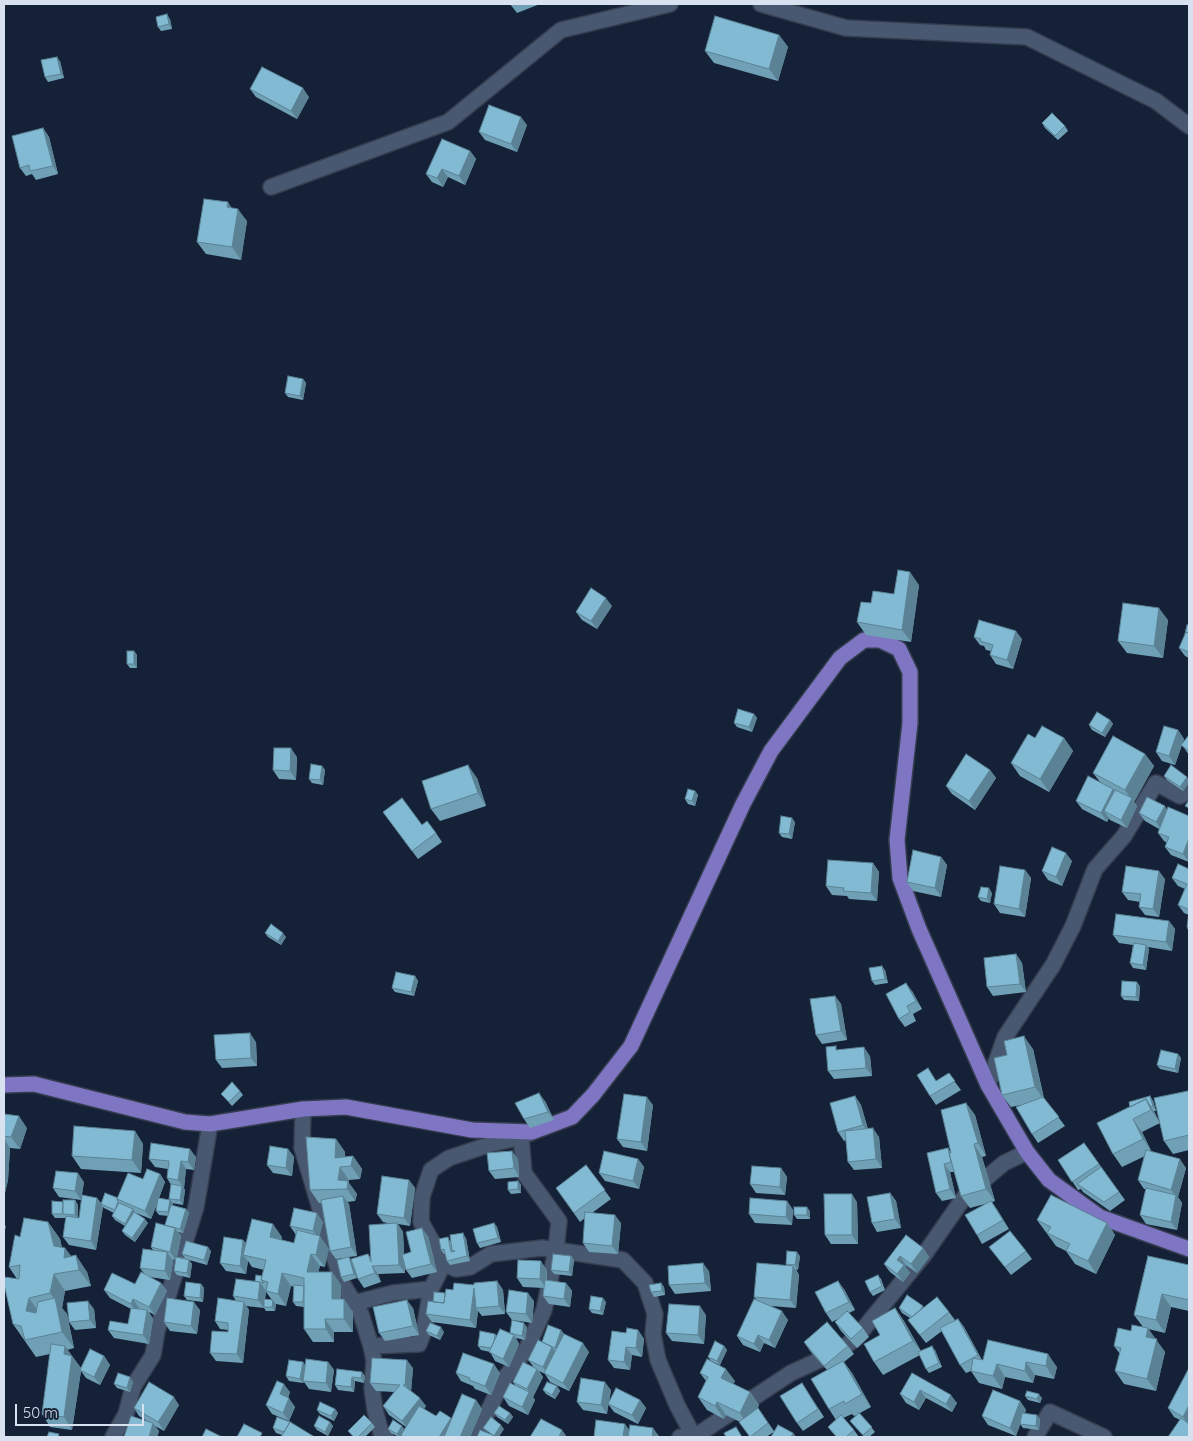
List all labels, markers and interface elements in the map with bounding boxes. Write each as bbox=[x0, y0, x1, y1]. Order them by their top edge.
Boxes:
scale bar bbox=[18, 1394, 146, 1426]
text: 50 m bbox=[23, 1403, 58, 1422]

